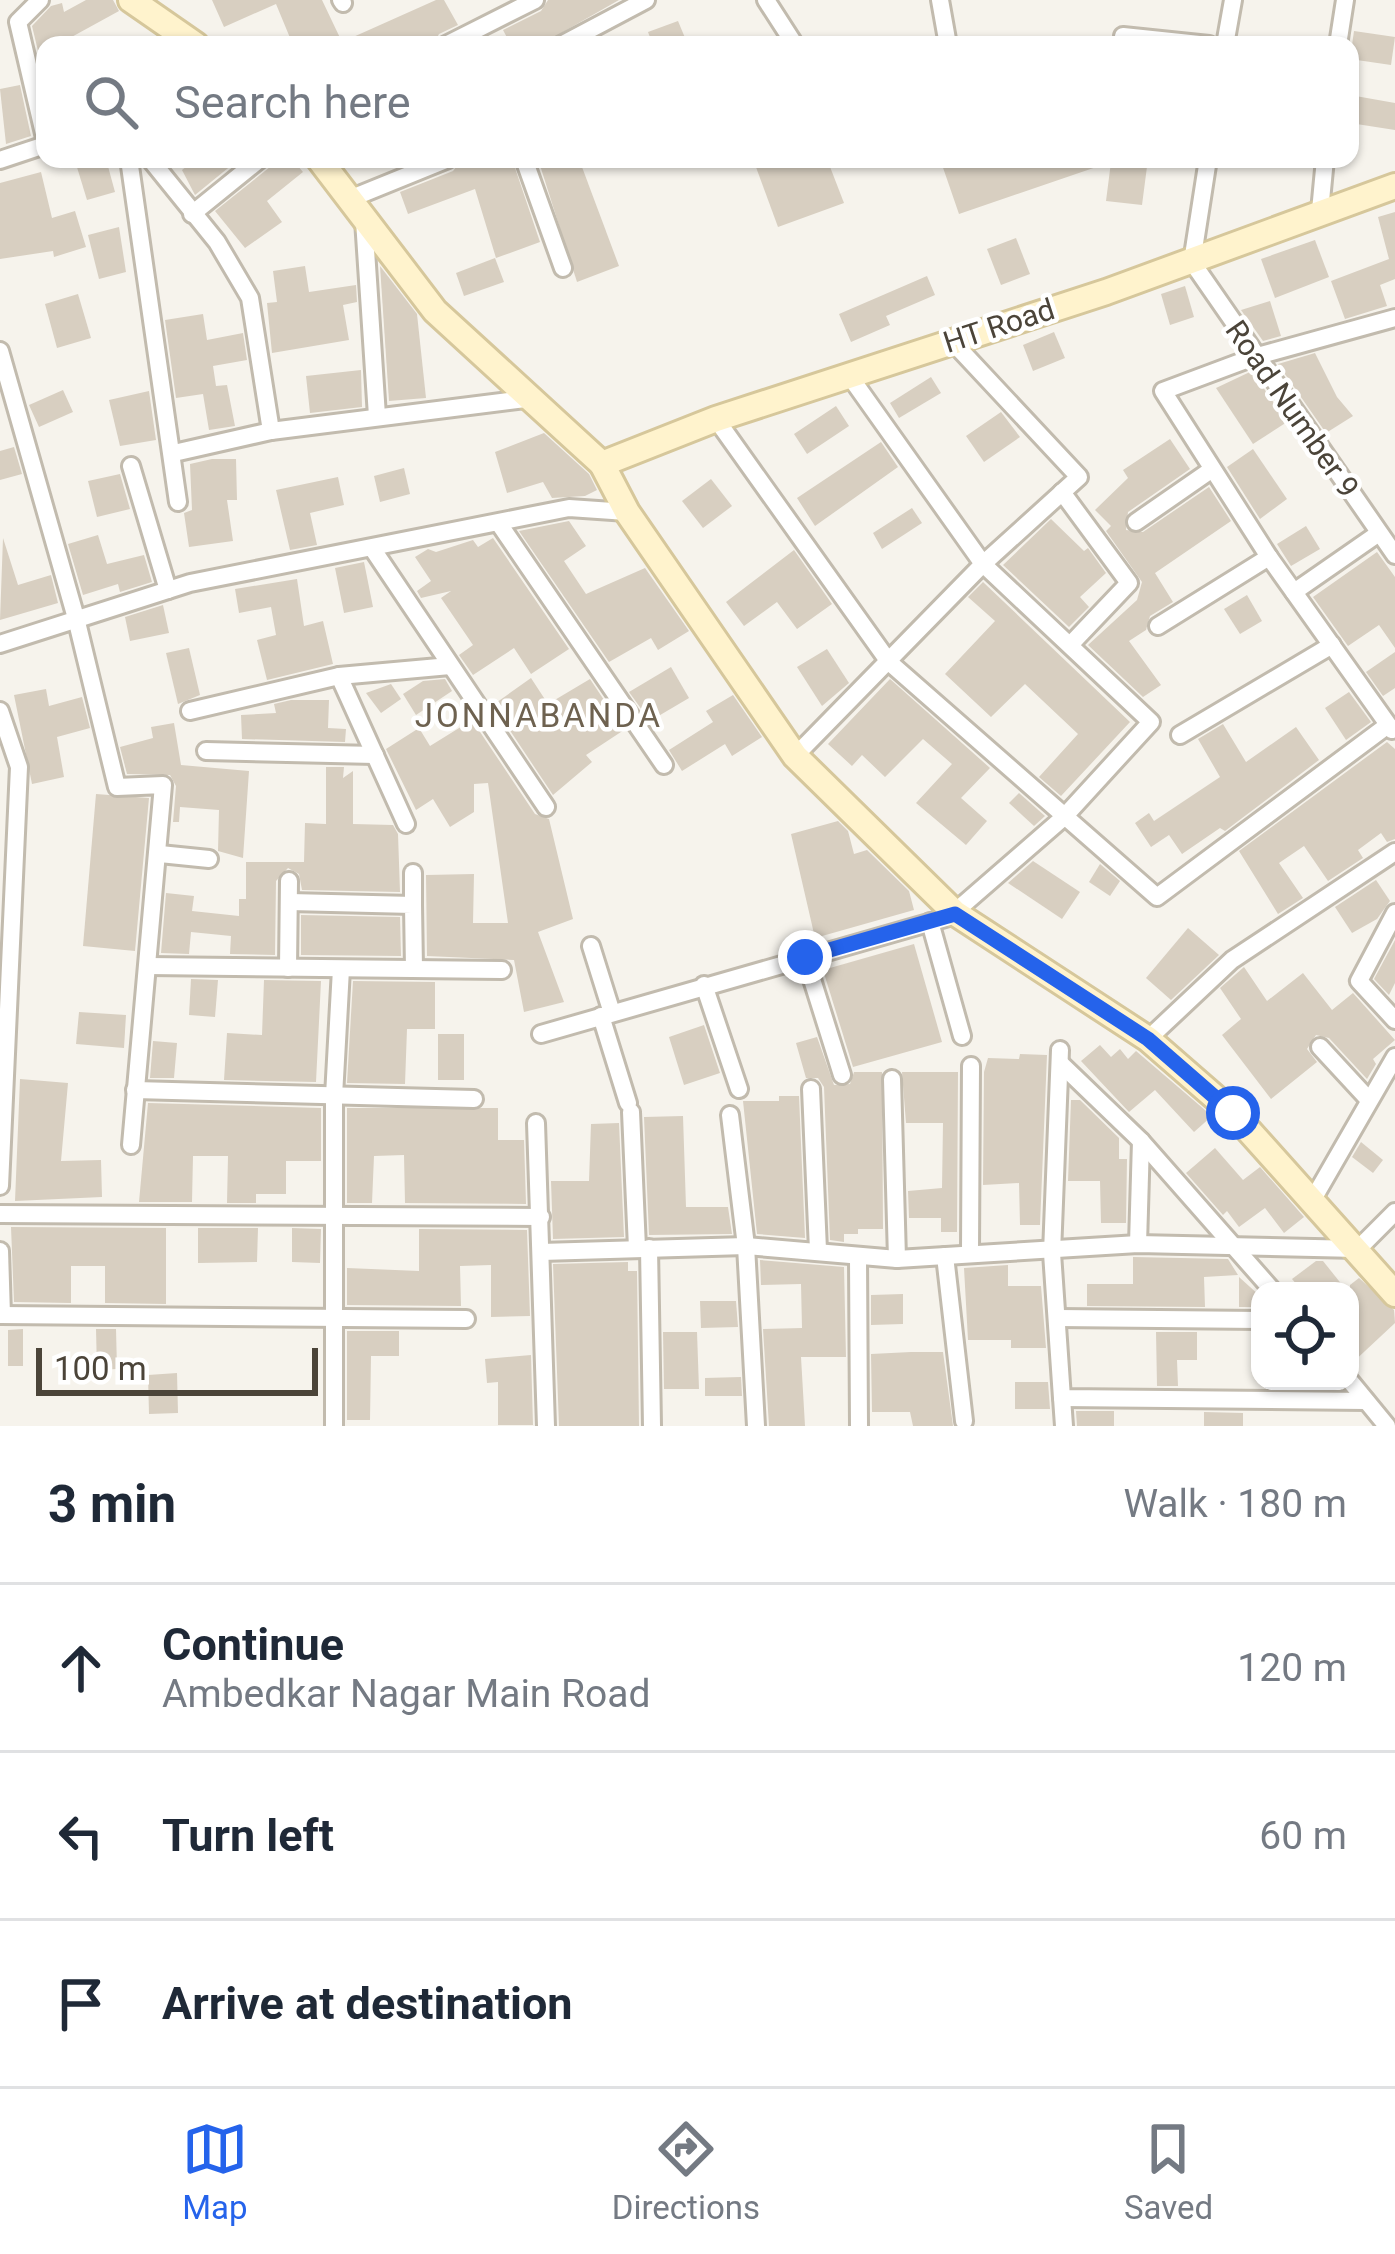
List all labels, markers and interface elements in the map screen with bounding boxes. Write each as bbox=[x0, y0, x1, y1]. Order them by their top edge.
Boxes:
search box bbox=[36, 36, 1359, 168]
icon: search bbox=[78, 69, 144, 135]
text: Search here bbox=[174, 76, 411, 129]
street label: HT Road bbox=[939, 291, 1059, 360]
street label: Road Number 9 bbox=[1218, 314, 1366, 504]
district label: JONNABANDA bbox=[415, 696, 663, 735]
route end bbox=[778, 930, 832, 984]
route start bbox=[1206, 1086, 1260, 1140]
map controls bbox=[1251, 1282, 1359, 1390]
button: locate bbox=[1251, 1282, 1359, 1390]
scale bar bbox=[36, 1342, 318, 1395]
text: 100 m bbox=[54, 1349, 147, 1388]
text: 3 min bbox=[48, 1475, 176, 1534]
text: Walk · 180 m bbox=[1123, 1481, 1347, 1527]
text: Continue bbox=[162, 1618, 344, 1671]
icon: ahead bbox=[48, 1635, 114, 1701]
text: 120 m bbox=[1237, 1645, 1347, 1691]
text: Ambedkar Nagar Main Road bbox=[162, 1671, 651, 1717]
icon: left bbox=[48, 1803, 114, 1869]
text: Turn left bbox=[162, 1809, 334, 1862]
text: 60 m bbox=[1259, 1813, 1347, 1859]
icon: arrive bbox=[48, 1971, 114, 2037]
text: Arrive at destination bbox=[162, 1977, 573, 2030]
tab: Map bbox=[182, 2116, 248, 2227]
tab: Directions bbox=[612, 2116, 760, 2227]
tab: Saved bbox=[1124, 2116, 1213, 2227]

